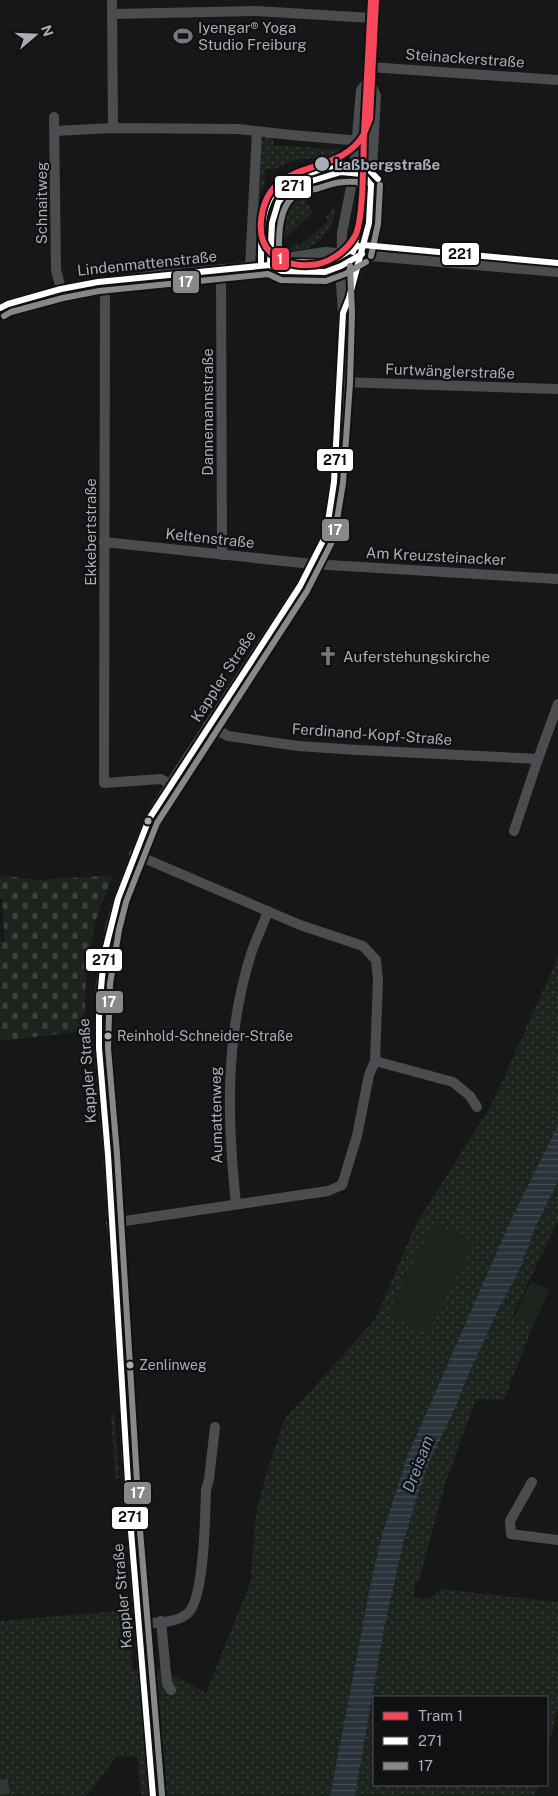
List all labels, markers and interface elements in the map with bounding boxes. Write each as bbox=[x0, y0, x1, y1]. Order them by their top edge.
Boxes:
north arrow bbox=[10, 10, 60, 60]
place label: Iyengar® Yoga Studio Freiburg bbox=[198, 19, 307, 53]
text: N bbox=[38, 23, 57, 39]
sports icon: Iyengar® Yoga Studio Freiburg bbox=[172, 25, 194, 47]
street label: Steinackerstraße bbox=[405, 45, 525, 71]
marker: Laßbergstraße bbox=[313, 155, 331, 173]
place label: Laßbergstraße bbox=[334, 156, 440, 173]
street label: Schnaitweg bbox=[33, 162, 50, 244]
line badge: 271 bbox=[274, 175, 312, 199]
text: 271 bbox=[281, 178, 305, 194]
line badge: 221 bbox=[441, 242, 480, 266]
text: 221 bbox=[448, 246, 472, 262]
street label: Lindenmattenstraße bbox=[76, 247, 218, 279]
line badge: 1 bbox=[271, 247, 290, 271]
text: 1 bbox=[277, 251, 283, 267]
line badge: 17 bbox=[172, 270, 200, 294]
text: 17 bbox=[179, 274, 194, 290]
street label: Dannemannstraße bbox=[199, 348, 216, 476]
street label: Furtwänglerstraße bbox=[385, 360, 515, 382]
line badge: 271 bbox=[316, 448, 354, 472]
text: 271 bbox=[323, 452, 347, 468]
street label: Ekkebertstraße bbox=[82, 478, 99, 586]
line badge: 17 bbox=[321, 518, 350, 542]
text: 17 bbox=[328, 522, 343, 538]
street label: Keltenstraße bbox=[165, 525, 255, 551]
street label: Am Kreuzsteinacker bbox=[365, 544, 507, 568]
street label: Kappler Straße bbox=[187, 627, 259, 725]
church icon: Auferstehungskirche bbox=[317, 645, 339, 667]
place label: Auferstehungskirche bbox=[343, 648, 490, 665]
street label: Ferdinand-Kopf-Straße bbox=[291, 720, 453, 748]
unlabelled marker bbox=[143, 816, 153, 826]
line badge: 271 bbox=[85, 948, 123, 972]
text: 271 bbox=[92, 952, 116, 968]
line badge: 17 bbox=[95, 990, 124, 1014]
text: 17 bbox=[102, 994, 117, 1010]
street label: Kappler Straße bbox=[75, 1018, 99, 1124]
place label: Reinhold-Schneider-Straße bbox=[117, 1028, 293, 1044]
marker: Reinhold-Schneider-Straße bbox=[103, 1031, 113, 1041]
street label: Aumattenweg bbox=[207, 1066, 225, 1164]
place label: Zenlinweg bbox=[139, 1357, 207, 1373]
marker: Zenlinweg bbox=[125, 1360, 135, 1370]
water label: Dreisam bbox=[399, 1433, 437, 1495]
line badge: 17 bbox=[123, 1481, 152, 1505]
text: 17 bbox=[131, 1485, 146, 1501]
line badge: 271 bbox=[111, 1506, 149, 1530]
text: 271 bbox=[118, 1509, 142, 1525]
street label: Kappler Straße bbox=[109, 1543, 135, 1649]
legend bbox=[373, 1696, 548, 1786]
text: Tram 1 bbox=[418, 1707, 463, 1724]
text: 271 bbox=[418, 1732, 442, 1749]
text: 17 bbox=[418, 1757, 433, 1774]

